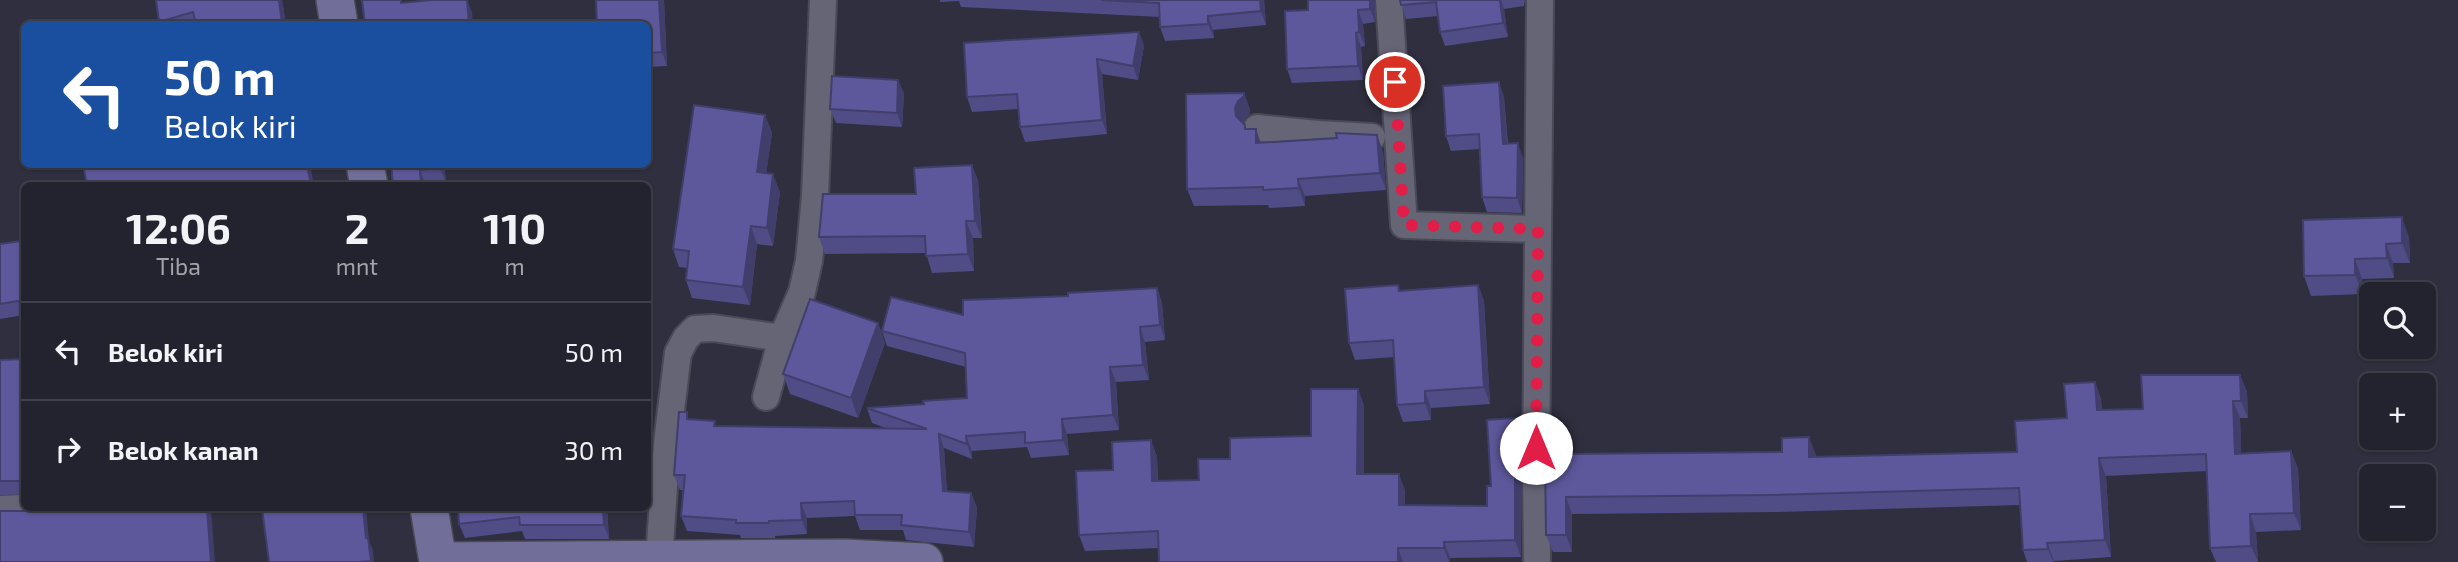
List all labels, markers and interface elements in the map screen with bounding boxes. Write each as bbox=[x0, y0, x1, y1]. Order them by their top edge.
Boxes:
text: 50 m bbox=[164, 46, 276, 105]
icon: left bbox=[49, 49, 140, 140]
pin bbox=[1365, 52, 1425, 112]
icon: arrive bbox=[1376, 63, 1414, 101]
text: Belok kiri bbox=[164, 106, 297, 144]
text: 12:06 bbox=[126, 202, 231, 252]
text: 2 bbox=[345, 202, 369, 252]
text: 110 bbox=[483, 202, 546, 252]
text: Tiba bbox=[156, 252, 201, 280]
text: mnt bbox=[336, 252, 378, 280]
text: m bbox=[504, 252, 525, 280]
map controls bbox=[2359, 282, 2436, 541]
button: search bbox=[2359, 282, 2436, 359]
icon: left bbox=[49, 332, 87, 370]
text: Belok kiri bbox=[108, 336, 223, 367]
text: 50 m bbox=[565, 336, 623, 367]
button: + bbox=[2359, 373, 2436, 450]
position arrow bbox=[1499, 411, 1573, 485]
icon: right bbox=[49, 430, 87, 468]
text: Belok kanan bbox=[108, 434, 259, 465]
text: 30 m bbox=[564, 434, 623, 465]
button: − bbox=[2359, 464, 2436, 541]

